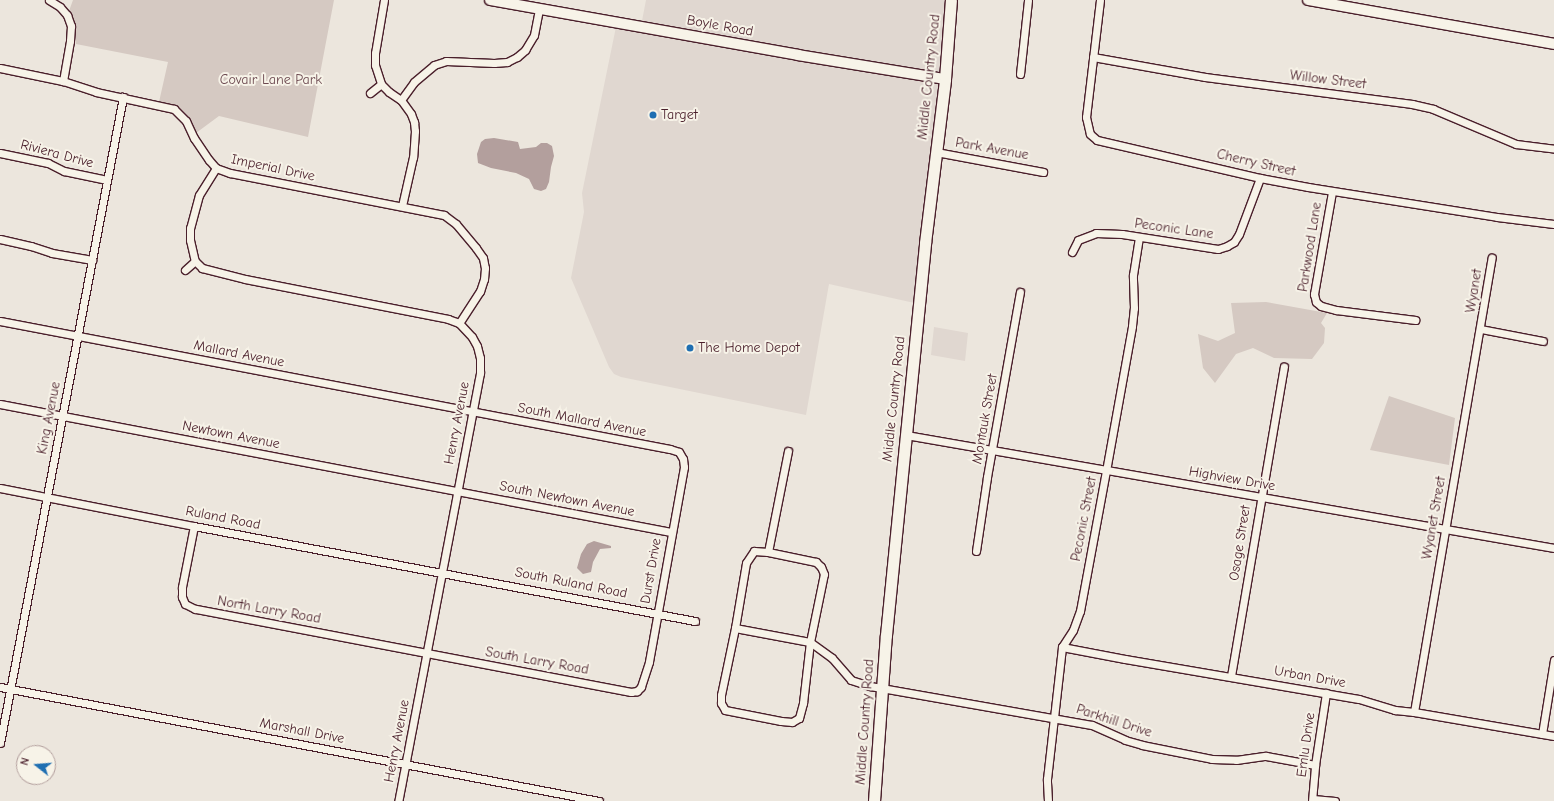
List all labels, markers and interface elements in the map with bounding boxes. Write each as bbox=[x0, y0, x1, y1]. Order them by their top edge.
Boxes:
street label: Boyle Road bbox=[685, 12, 755, 40]
street label: Middle Country Road bbox=[914, 13, 944, 141]
street label: Willow Street bbox=[1289, 67, 1367, 93]
park label: Covair Lane Park bbox=[220, 72, 322, 88]
place label: Target bbox=[661, 107, 698, 123]
marker: Target bbox=[648, 110, 658, 120]
street label: Park Avenue bbox=[954, 134, 1030, 164]
street label: Riviera Drive bbox=[19, 136, 95, 172]
street label: Cherry Street bbox=[1215, 146, 1297, 180]
street label: Imperial Drive bbox=[230, 151, 316, 185]
street label: Parkwood Lane bbox=[1295, 201, 1325, 293]
street label: Peconic Lane bbox=[1133, 215, 1215, 243]
street label: Wyanet bbox=[1462, 268, 1486, 314]
street label: Middle Country Road bbox=[879, 335, 909, 463]
street label: Mallard Avenue bbox=[192, 337, 286, 371]
place label: The Home Depot bbox=[698, 340, 800, 356]
marker: The Home Depot bbox=[685, 343, 695, 353]
street label: Montauk Street bbox=[969, 373, 1001, 465]
street label: King Avenue bbox=[34, 380, 64, 456]
street label: Henry Avenue bbox=[441, 380, 473, 466]
street label: South Mallard Avenue bbox=[516, 399, 648, 441]
street label: Newtown Avenue bbox=[181, 417, 281, 453]
street label: Highview Drive bbox=[1187, 463, 1277, 495]
street label: Peconic Street bbox=[1068, 475, 1100, 563]
street label: Wyanet Street bbox=[1418, 475, 1450, 561]
street label: South Newtown Avenue bbox=[498, 478, 636, 520]
street label: Ruland Road bbox=[184, 503, 262, 533]
street label: Osage Street bbox=[1226, 504, 1254, 582]
street label: Durst Drive bbox=[637, 537, 665, 605]
street label: South Ruland Road bbox=[513, 564, 629, 602]
street label: North Larry Road bbox=[216, 593, 322, 627]
street label: South Larry Road bbox=[484, 644, 590, 678]
street label: Middle Country Road bbox=[852, 659, 878, 785]
street label: Urban Drive bbox=[1273, 662, 1347, 692]
street label: Henry Avenue bbox=[381, 698, 413, 784]
street label: Parkhill Drive bbox=[1074, 701, 1154, 741]
street label: Emlu Drive bbox=[1293, 712, 1319, 778]
street label: Marshall Drive bbox=[258, 715, 346, 747]
north arrow bbox=[16, 745, 56, 785]
text: N bbox=[18, 756, 32, 767]

